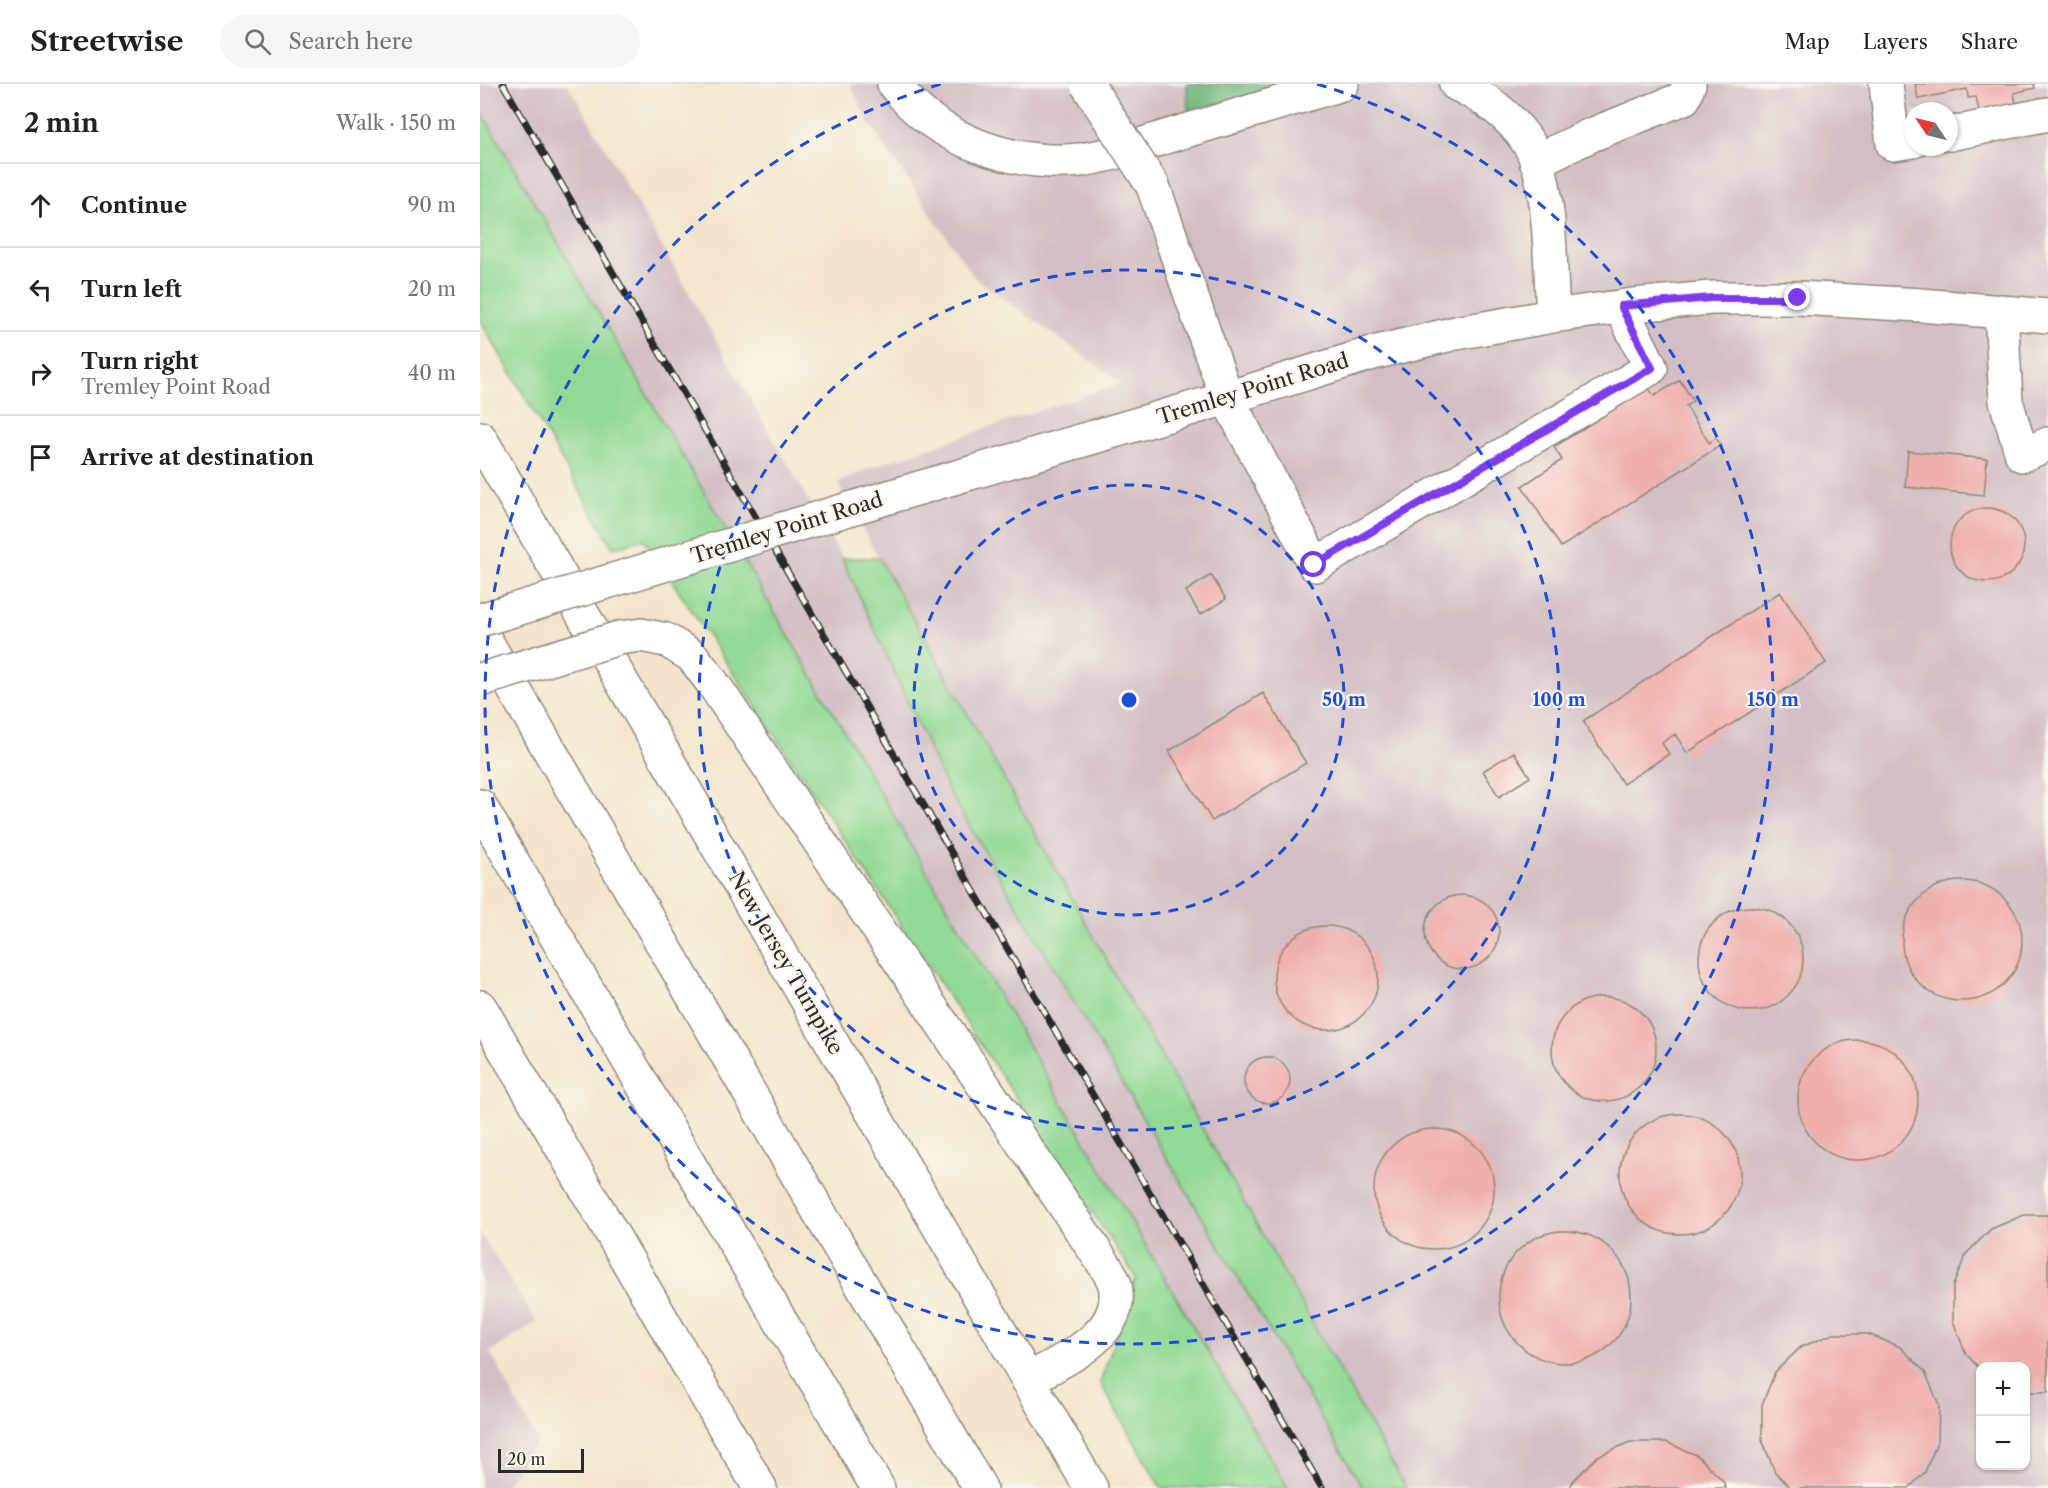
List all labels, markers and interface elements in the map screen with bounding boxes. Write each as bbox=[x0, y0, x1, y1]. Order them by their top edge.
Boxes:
search box bbox=[220, 14, 640, 68]
text: Streetwise bbox=[30, 24, 184, 58]
icon: search bbox=[241, 25, 274, 58]
text: Search here bbox=[289, 28, 413, 55]
text: Map bbox=[1785, 29, 1830, 54]
text: Layers bbox=[1863, 29, 1928, 54]
text: Share bbox=[1961, 29, 2018, 54]
north arrow bbox=[1904, 102, 1958, 156]
text: 2 min bbox=[24, 107, 99, 139]
text: Walk · 150 m bbox=[336, 111, 456, 135]
icon: ahead bbox=[24, 189, 57, 222]
text: Continue bbox=[81, 192, 187, 219]
text: 90 m bbox=[408, 193, 456, 217]
icon: left bbox=[24, 273, 57, 306]
text: Turn left bbox=[81, 276, 182, 303]
text: 20 m bbox=[408, 277, 456, 301]
route end bbox=[1784, 284, 1810, 310]
street label: Tremley Point Road bbox=[1154, 347, 1352, 430]
text: Turn right bbox=[81, 348, 199, 375]
icon: right bbox=[24, 357, 57, 390]
text: 40 m bbox=[408, 361, 456, 385]
text: Tremley Point Road bbox=[81, 375, 271, 399]
icon: arrive bbox=[24, 441, 57, 474]
text: Arrive at destination bbox=[81, 444, 314, 471]
street label: Tremley Point Road bbox=[688, 486, 886, 569]
route start bbox=[1300, 551, 1326, 577]
text: 50 m bbox=[1322, 689, 1366, 711]
text: 100 m bbox=[1532, 689, 1586, 711]
text: 150 m bbox=[1747, 689, 1799, 711]
centre of rings bbox=[1119, 690, 1139, 710]
street label: New Jersey Turnpike bbox=[724, 867, 849, 1059]
map controls bbox=[1976, 1362, 2030, 1470]
button: + bbox=[1976, 1362, 2030, 1416]
button: − bbox=[1976, 1416, 2030, 1470]
scale bar bbox=[498, 1446, 584, 1474]
text: 20 m bbox=[507, 1449, 546, 1469]

